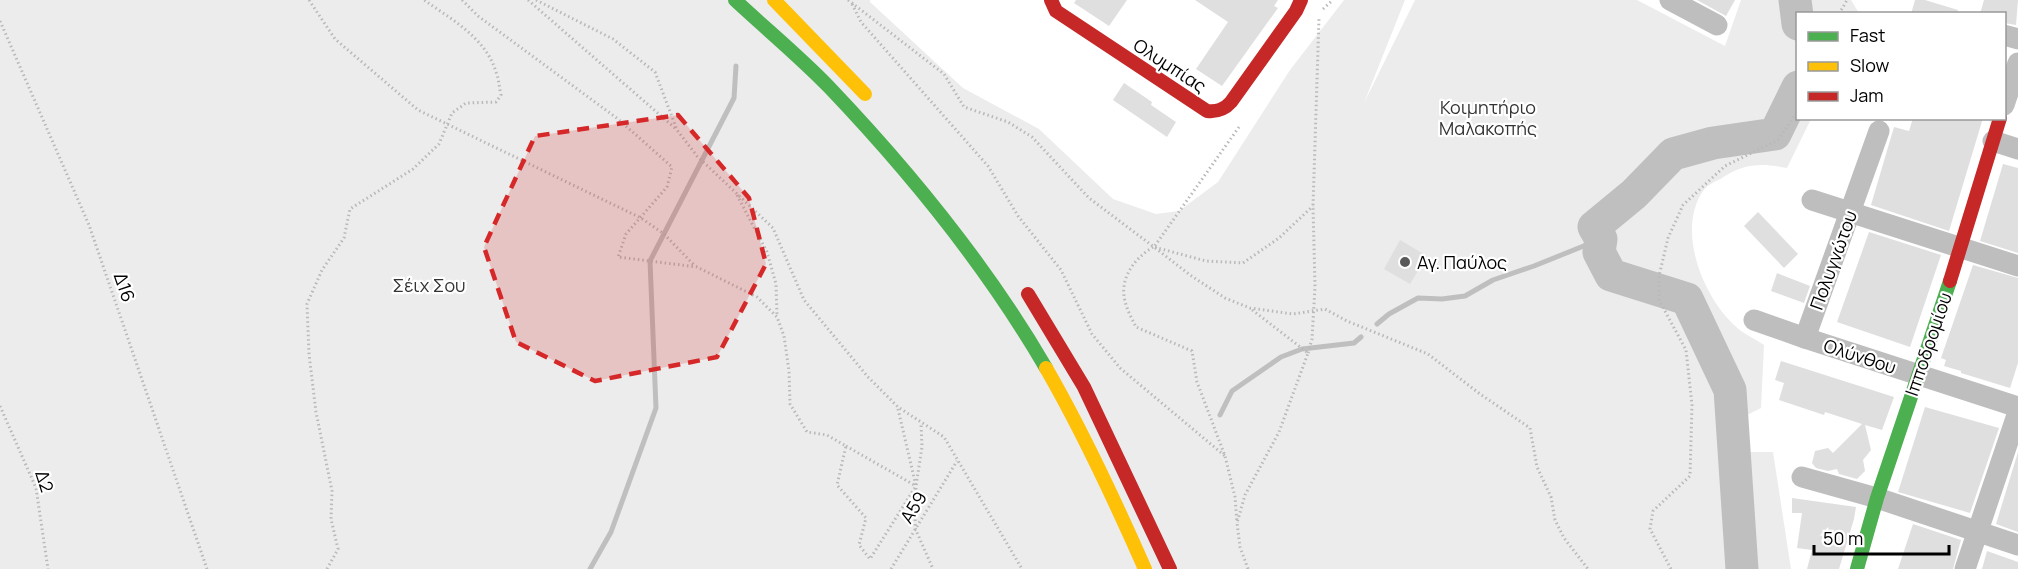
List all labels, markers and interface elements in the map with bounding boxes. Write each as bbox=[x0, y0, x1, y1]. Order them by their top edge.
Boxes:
legend bbox=[1796, 12, 2006, 120]
text: Fast bbox=[1850, 23, 1885, 47]
street label: Ολυμπίας bbox=[1129, 32, 1211, 98]
text: Slow bbox=[1850, 53, 1890, 77]
text: Jam bbox=[1850, 83, 1884, 107]
park label: Κοιμητήριο Μαλακοπής bbox=[1439, 95, 1537, 140]
street label: Πολυγνώτου bbox=[1804, 207, 1862, 313]
place label: Αγ. Παύλος bbox=[1417, 250, 1507, 274]
marker: Αγ. Παύλος bbox=[1398, 255, 1412, 269]
street label: Δ16 bbox=[109, 269, 141, 305]
park label: Σέιχ Σου bbox=[392, 273, 466, 297]
street label: Ιπποδρομίου bbox=[1899, 289, 1957, 399]
street label: Ολύνθου bbox=[1821, 333, 1899, 379]
street label: Δ2 bbox=[30, 467, 60, 495]
street label: Α59 bbox=[894, 487, 932, 527]
scale bar bbox=[1814, 518, 1949, 556]
text: 50 m bbox=[1823, 526, 1863, 550]

